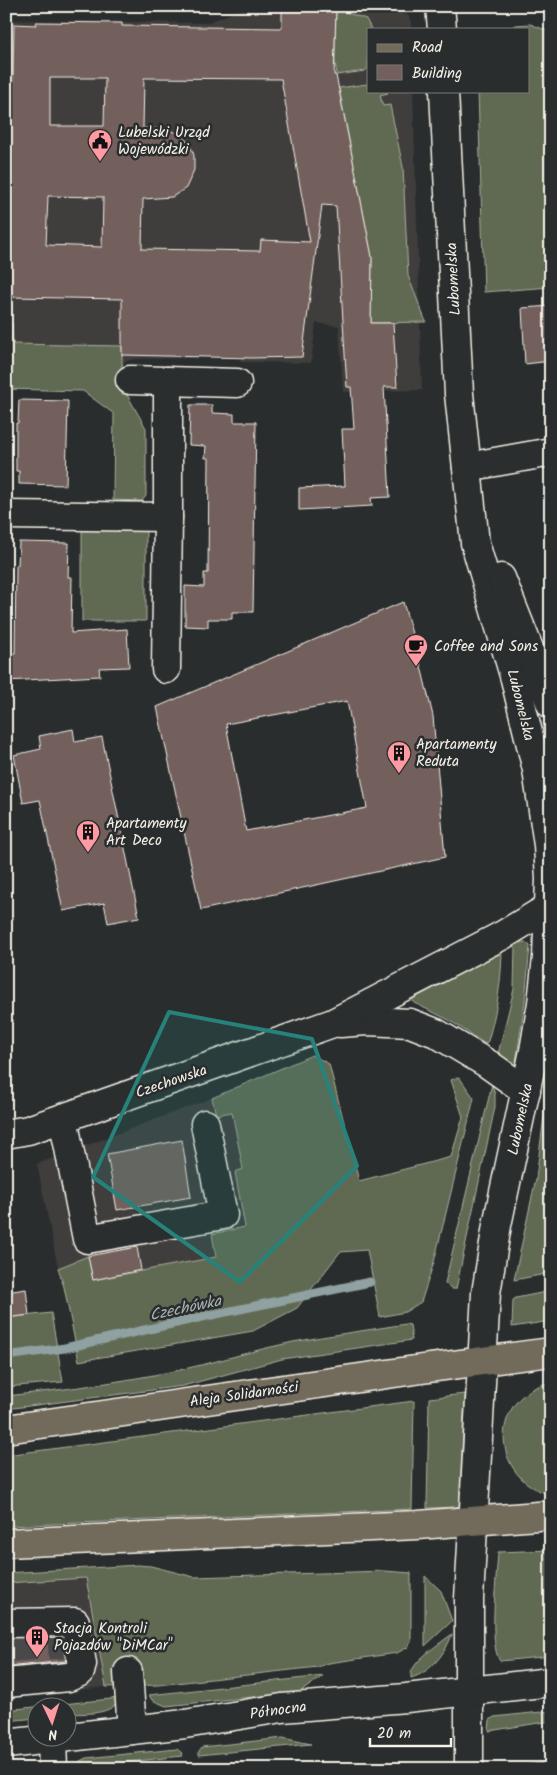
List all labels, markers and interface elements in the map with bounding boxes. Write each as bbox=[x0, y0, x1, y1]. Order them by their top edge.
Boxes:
legend bbox=[367, 28, 530, 92]
text: Road bbox=[412, 36, 443, 60]
text: Building bbox=[412, 62, 462, 86]
place label: Lubelski Urząd Wojewódzki bbox=[118, 121, 210, 162]
public building icon: Lubelski Urząd Wojewódzki bbox=[87, 128, 113, 162]
street label: Lubomelska bbox=[440, 242, 468, 316]
cafe icon: Coffee and Sons bbox=[403, 633, 429, 667]
place label: Coffee and Sons bbox=[434, 635, 539, 659]
street label: Lubomelska bbox=[500, 667, 540, 744]
place label: Apartamenty Reduta bbox=[416, 733, 498, 774]
building icon: Apartamenty Reduta bbox=[386, 740, 412, 774]
place label: Apartamenty Art Deco bbox=[106, 812, 188, 853]
building icon: Apartamenty Art Deco bbox=[75, 819, 101, 853]
street label: Czechowska bbox=[132, 1058, 210, 1105]
street label: Lubomelska bbox=[502, 1081, 540, 1157]
water label: Czechówka bbox=[147, 1288, 225, 1328]
street label: Aleja Solidarności bbox=[188, 1375, 301, 1414]
place label: Stacja Kontroli Pojazdów "DiMCar" bbox=[54, 1617, 173, 1658]
building icon: Stacja Kontroli Pojazdów "DiMCar" bbox=[24, 1624, 50, 1658]
street label: Północna bbox=[248, 1695, 308, 1727]
north arrow bbox=[28, 1698, 78, 1748]
scale bar bbox=[370, 1715, 451, 1747]
text: 20 m bbox=[377, 1722, 411, 1746]
text: N bbox=[48, 1723, 58, 1745]

